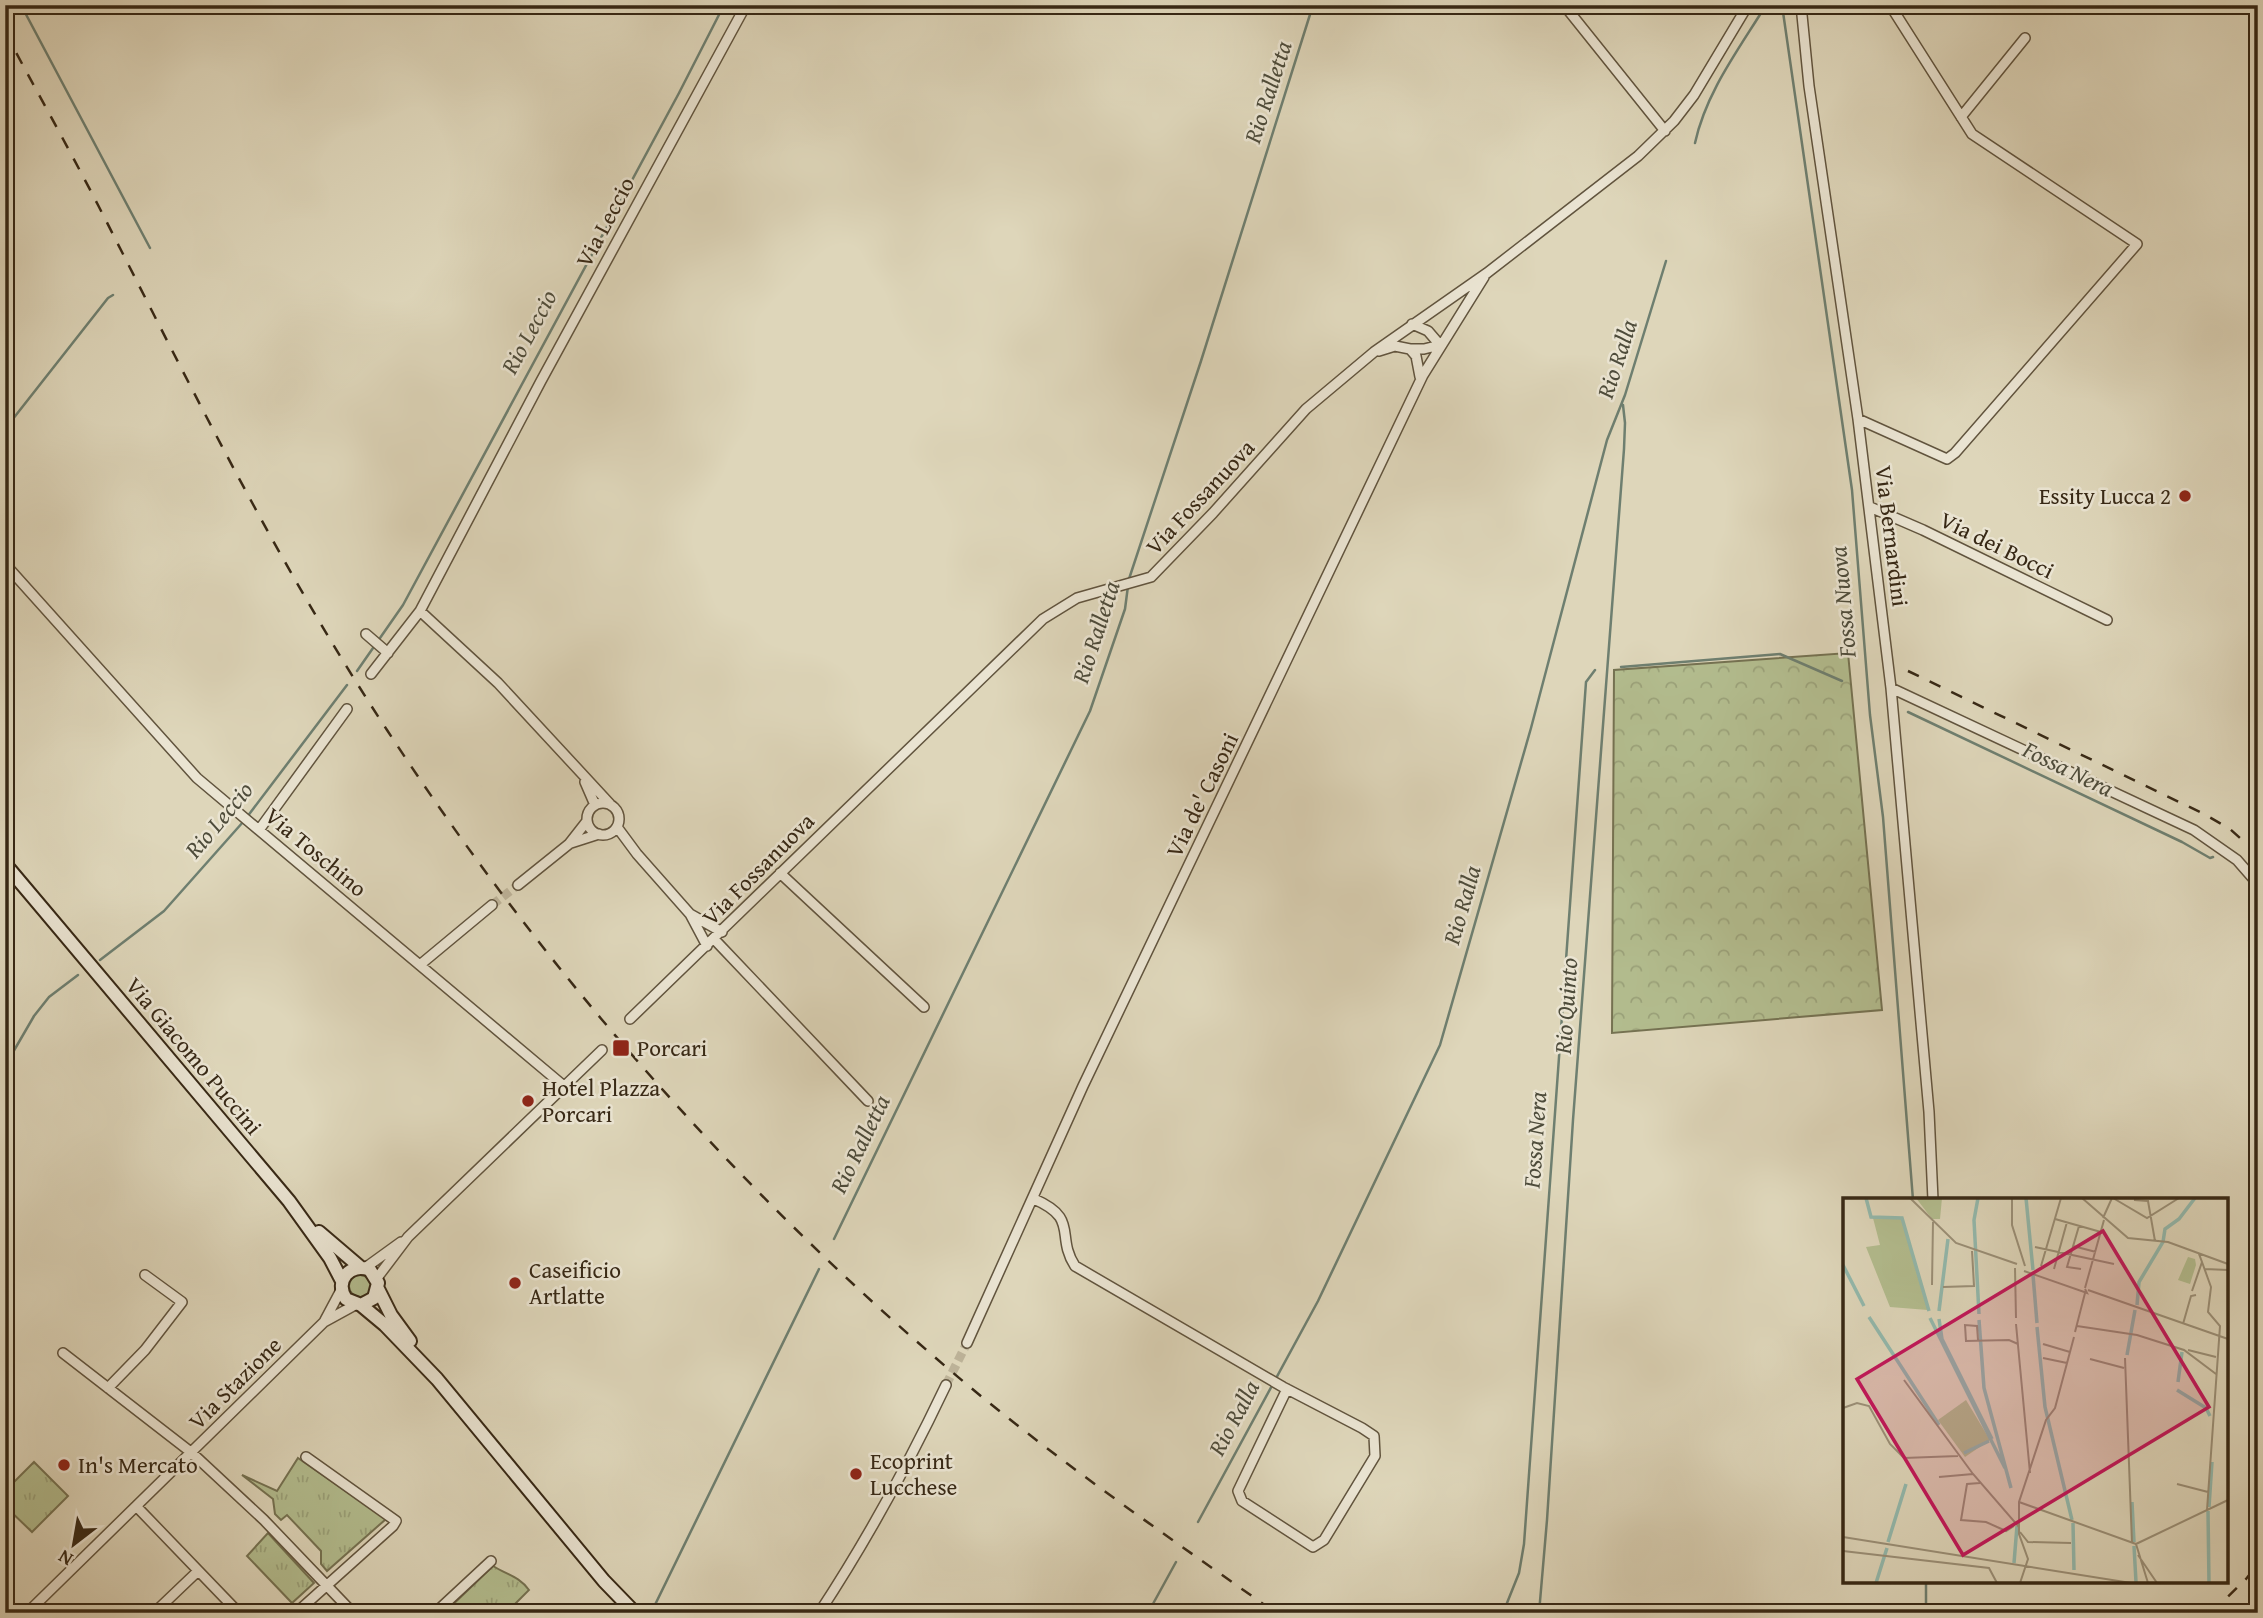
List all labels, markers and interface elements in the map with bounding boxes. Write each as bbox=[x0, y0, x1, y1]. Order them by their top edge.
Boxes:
water label: Rio Ralletta bbox=[1234, 36, 1301, 149]
street label: Via Leccio bbox=[567, 171, 642, 273]
water label: Rio Leccio bbox=[491, 284, 565, 381]
water label: Rio Ralla bbox=[1587, 315, 1646, 404]
street label: Via Fossanuova bbox=[1137, 432, 1262, 562]
street label: Via Bernardini bbox=[1867, 463, 1918, 608]
place label: Essity Lucca 2 bbox=[2039, 479, 2171, 512]
marker: Essity Lucca 2 bbox=[2177, 488, 2193, 504]
street label: Via dei Bocci bbox=[1934, 503, 2060, 586]
water label: Fossa Nuova bbox=[1820, 545, 1865, 660]
water label: Rio Ralletta bbox=[1062, 576, 1129, 689]
street label: Via de' Casoni bbox=[1157, 727, 1246, 863]
water label: Fossa Nera bbox=[2016, 731, 2119, 806]
water label: Rio Leccio bbox=[175, 774, 261, 866]
street label: Via Toschino bbox=[258, 799, 374, 904]
street label: Via Fossanuova bbox=[694, 805, 821, 932]
water label: Rio Ralla bbox=[1433, 861, 1489, 950]
water label: Rio Quinto bbox=[1545, 957, 1586, 1056]
street label: Via Giacomo Puccini bbox=[118, 970, 270, 1142]
place label: Porcari bbox=[637, 1031, 707, 1064]
marker: Porcari bbox=[611, 1038, 631, 1058]
place label: Hotel Plazza Porcari bbox=[542, 1071, 660, 1130]
water label: Rio Ralletta bbox=[820, 1089, 898, 1200]
water label: Fossa Nera bbox=[1514, 1090, 1555, 1190]
marker: Hotel Plazza Porcari bbox=[520, 1093, 536, 1109]
inset map bbox=[1843, 1198, 2228, 1583]
place label: Caseificio Artlatte bbox=[529, 1253, 621, 1312]
marker: Caseificio Artlatte bbox=[507, 1275, 523, 1291]
street label: Via Stazione bbox=[181, 1329, 289, 1437]
water label: Rio Ralla bbox=[1199, 1374, 1268, 1463]
place label: Ecoprint Lucchese bbox=[870, 1444, 957, 1503]
place label: In's Mercato bbox=[78, 1448, 198, 1481]
marker: In's Mercato bbox=[56, 1457, 72, 1473]
marker: Ecoprint Lucchese bbox=[848, 1466, 864, 1482]
north arrow bbox=[38, 1510, 108, 1580]
text: N bbox=[52, 1543, 78, 1574]

